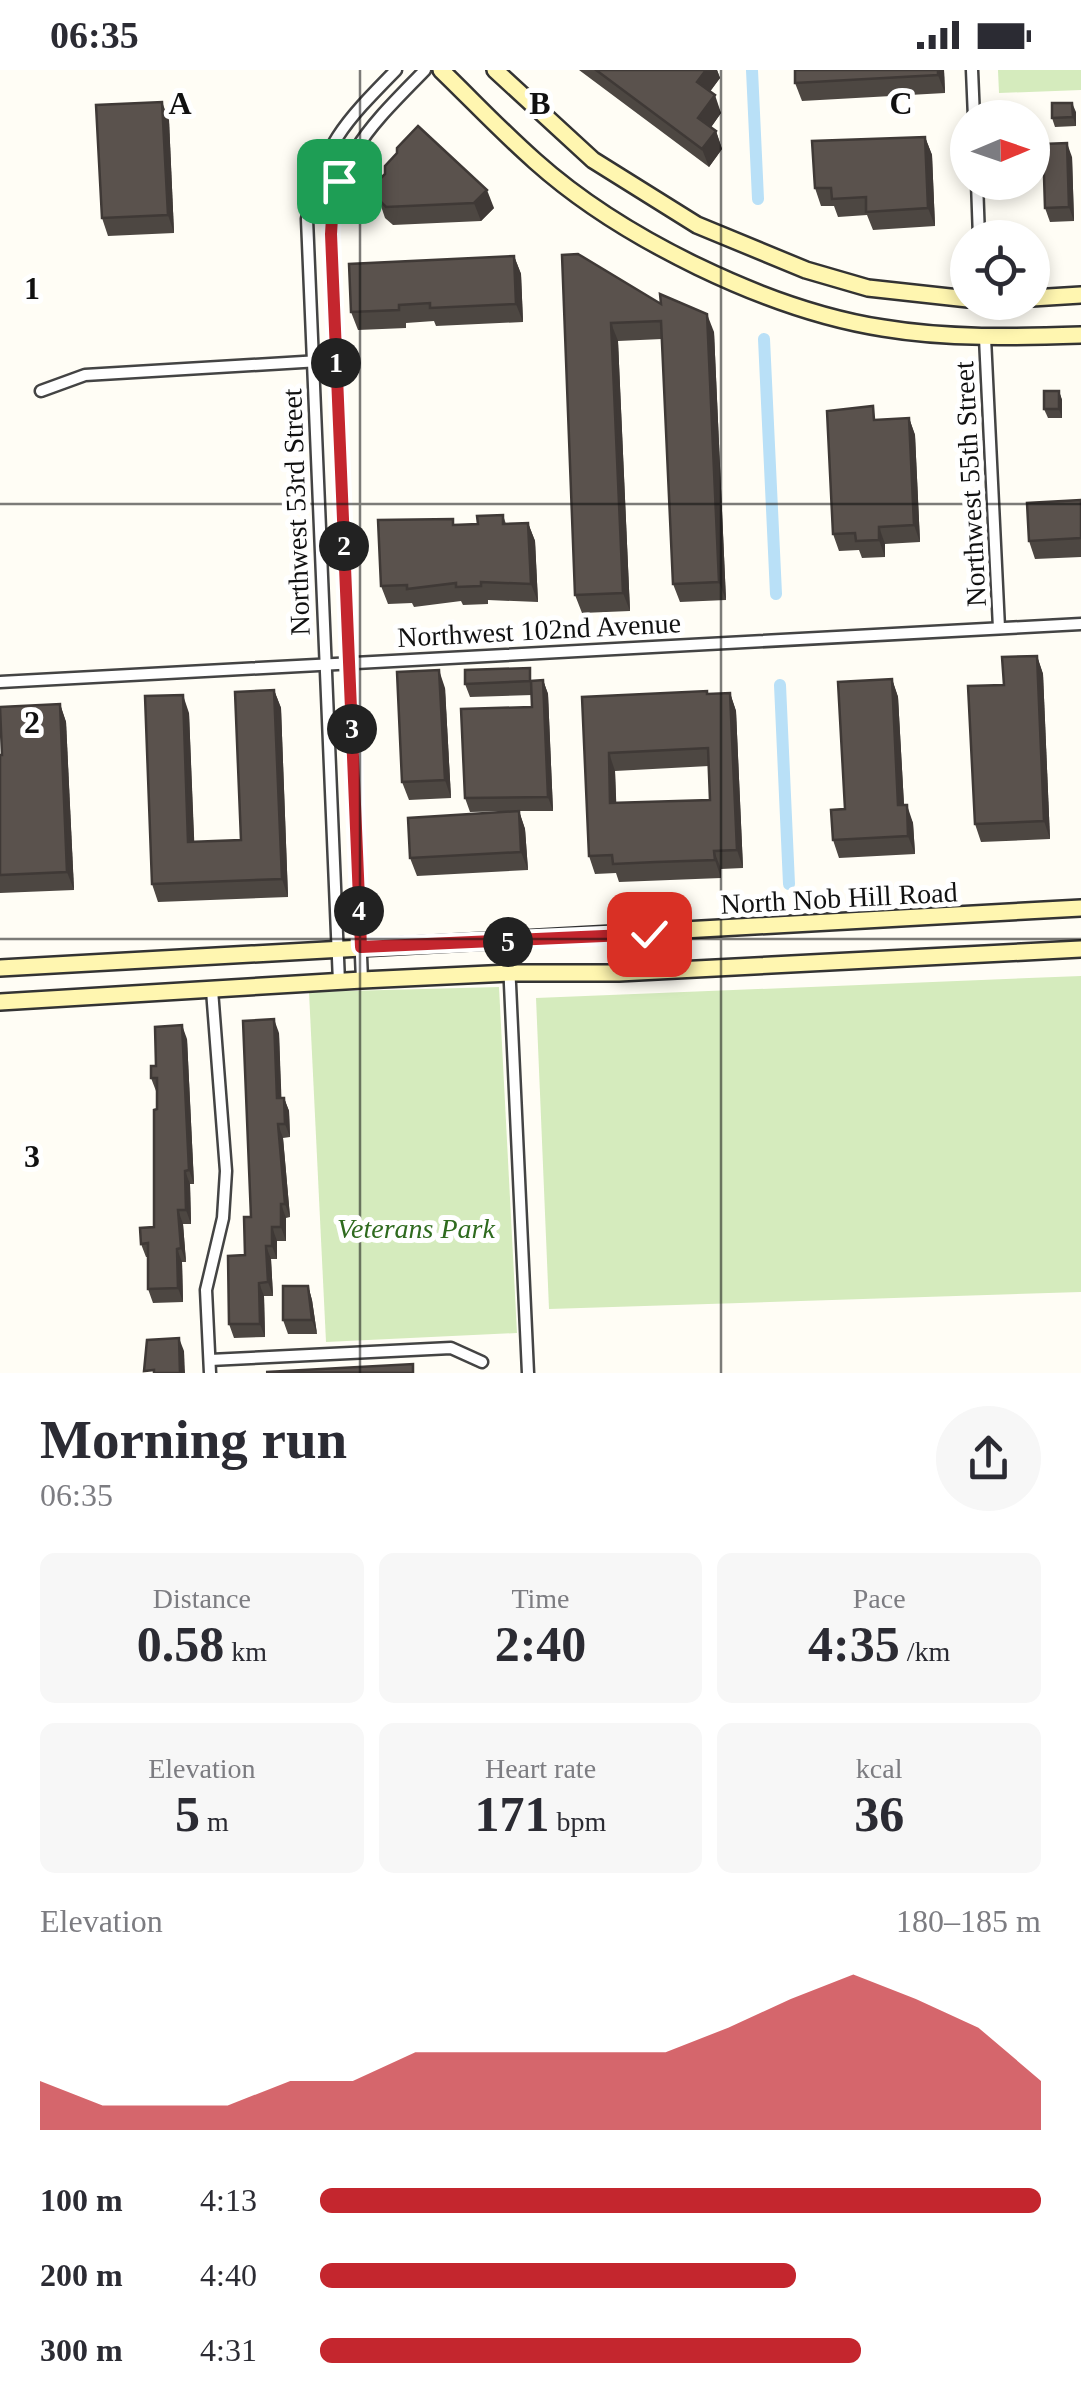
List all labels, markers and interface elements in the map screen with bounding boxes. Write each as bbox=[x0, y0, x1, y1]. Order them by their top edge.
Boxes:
text: 06:35 bbox=[50, 14, 139, 56]
text: A bbox=[168, 85, 192, 121]
text: B bbox=[529, 85, 551, 121]
text: C bbox=[889, 85, 913, 121]
north arrow bbox=[950, 100, 1050, 200]
map controls bbox=[950, 100, 1050, 320]
pin bbox=[297, 139, 382, 224]
icon: arrive bbox=[312, 154, 367, 209]
button: locate bbox=[950, 220, 1050, 320]
text: 1 bbox=[24, 270, 40, 306]
pin: 1 bbox=[311, 338, 361, 388]
text: 1 bbox=[329, 347, 343, 378]
street label: Northwest 55th Street bbox=[948, 360, 992, 608]
street label: Northwest 53rd Street bbox=[276, 388, 316, 636]
pin: 2 bbox=[319, 521, 369, 571]
text: 2 bbox=[337, 530, 351, 561]
street label: Northwest 102nd Avenue bbox=[396, 607, 682, 653]
text: 2 bbox=[24, 704, 40, 740]
pin: 3 bbox=[327, 704, 377, 754]
text: 3 bbox=[345, 713, 359, 744]
street label: North Nob Hill Road bbox=[720, 876, 958, 920]
pin: 4 bbox=[334, 886, 384, 936]
pin bbox=[607, 892, 692, 977]
text: 4 bbox=[352, 895, 366, 926]
icon: check bbox=[622, 907, 677, 962]
pin: 5 bbox=[483, 917, 533, 967]
text: 5 bbox=[501, 926, 515, 957]
text: 3 bbox=[24, 1138, 40, 1174]
park label: Veterans Park bbox=[337, 1213, 495, 1244]
button: share bbox=[936, 1406, 1041, 1511]
text: Morning run bbox=[40, 1409, 347, 1470]
text: 06:35 bbox=[40, 1477, 113, 1513]
text: Distance bbox=[153, 1583, 251, 1614]
text: Time bbox=[511, 1583, 570, 1614]
text: Pace bbox=[853, 1583, 906, 1614]
text: 0.58 bbox=[137, 1616, 224, 1672]
text: 2:40 bbox=[495, 1616, 586, 1672]
text: 4:35 bbox=[808, 1616, 900, 1672]
text: km bbox=[224, 1636, 267, 1667]
text: /km bbox=[900, 1636, 950, 1667]
text: Elevation bbox=[148, 1753, 255, 1784]
text: Heart rate bbox=[485, 1753, 596, 1784]
text: kcal bbox=[856, 1753, 902, 1784]
text: 5 bbox=[175, 1786, 200, 1842]
text: 171 bbox=[475, 1786, 550, 1842]
text: 36 bbox=[854, 1786, 904, 1842]
text: m bbox=[200, 1806, 229, 1837]
text: bpm bbox=[550, 1806, 606, 1837]
text: Elevation bbox=[40, 1903, 163, 1939]
text: 180–185 m bbox=[896, 1903, 1041, 1939]
text: 100 m bbox=[40, 2182, 123, 2218]
text: 4:13 bbox=[200, 2182, 257, 2218]
text: 200 m bbox=[40, 2257, 123, 2293]
text: 4:40 bbox=[200, 2257, 257, 2293]
text: 300 m bbox=[40, 2332, 123, 2368]
text: 4:31 bbox=[200, 2332, 257, 2368]

